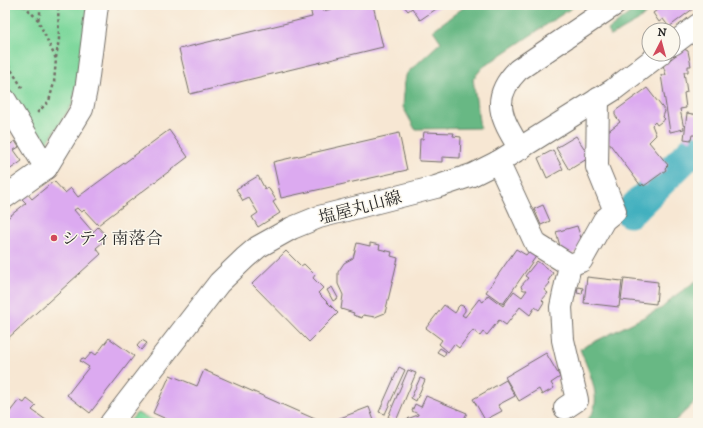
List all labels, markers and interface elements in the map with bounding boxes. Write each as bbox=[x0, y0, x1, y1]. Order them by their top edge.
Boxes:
north arrow bbox=[641, 22, 681, 62]
text: N bbox=[657, 26, 667, 40]
street label: 塩屋丸山線 bbox=[316, 186, 404, 230]
place label: シティ南落合 bbox=[62, 228, 163, 250]
marker: シティ南落合 bbox=[49, 233, 59, 243]

